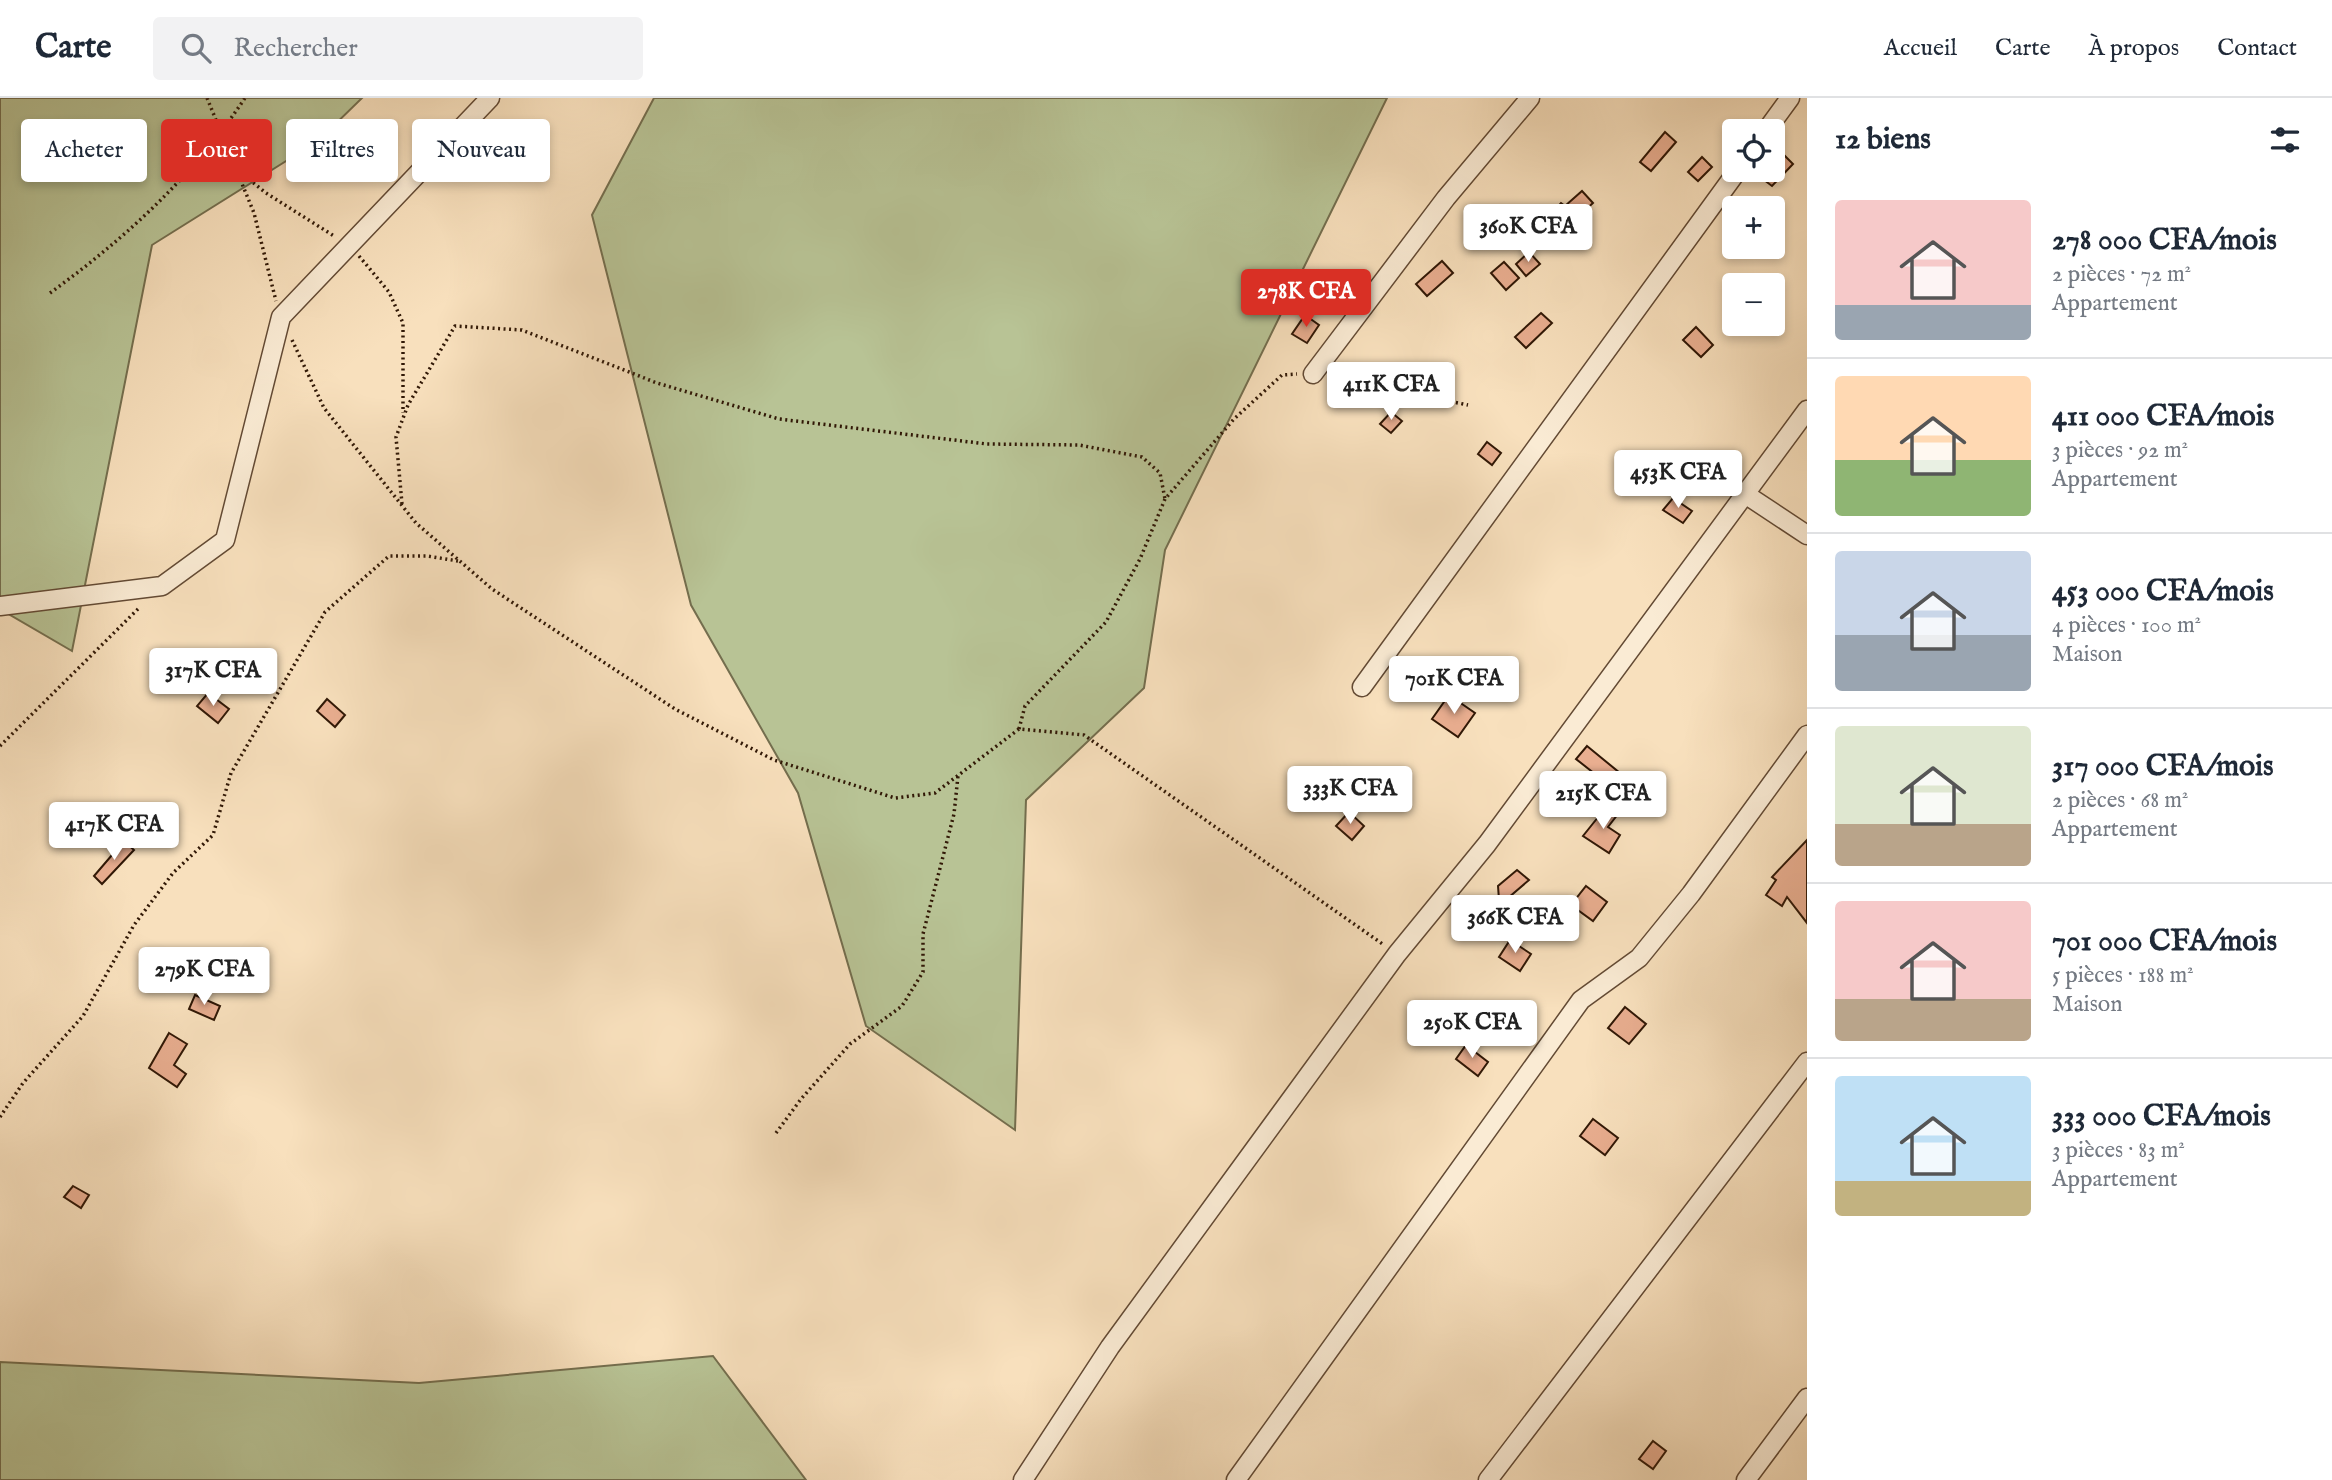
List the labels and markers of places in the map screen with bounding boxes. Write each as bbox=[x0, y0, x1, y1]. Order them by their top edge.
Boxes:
pin: 360K CFA bbox=[1456, 204, 1600, 264]
pin: 278K CFA bbox=[1234, 270, 1378, 329]
pin: 411K CFA bbox=[1319, 362, 1463, 422]
pin: 453K CFA bbox=[1606, 450, 1750, 510]
pin: 317K CFA bbox=[141, 648, 285, 708]
pin: 701K CFA bbox=[1382, 656, 1526, 716]
pin: 333K CFA bbox=[1278, 766, 1422, 826]
pin: 215K CFA bbox=[1531, 772, 1675, 831]
pin: 417K CFA bbox=[42, 802, 186, 862]
pin: 366K CFA bbox=[1443, 896, 1587, 955]
pin: 279K CFA bbox=[132, 948, 276, 1007]
pin: 250K CFA bbox=[1400, 1000, 1544, 1060]

